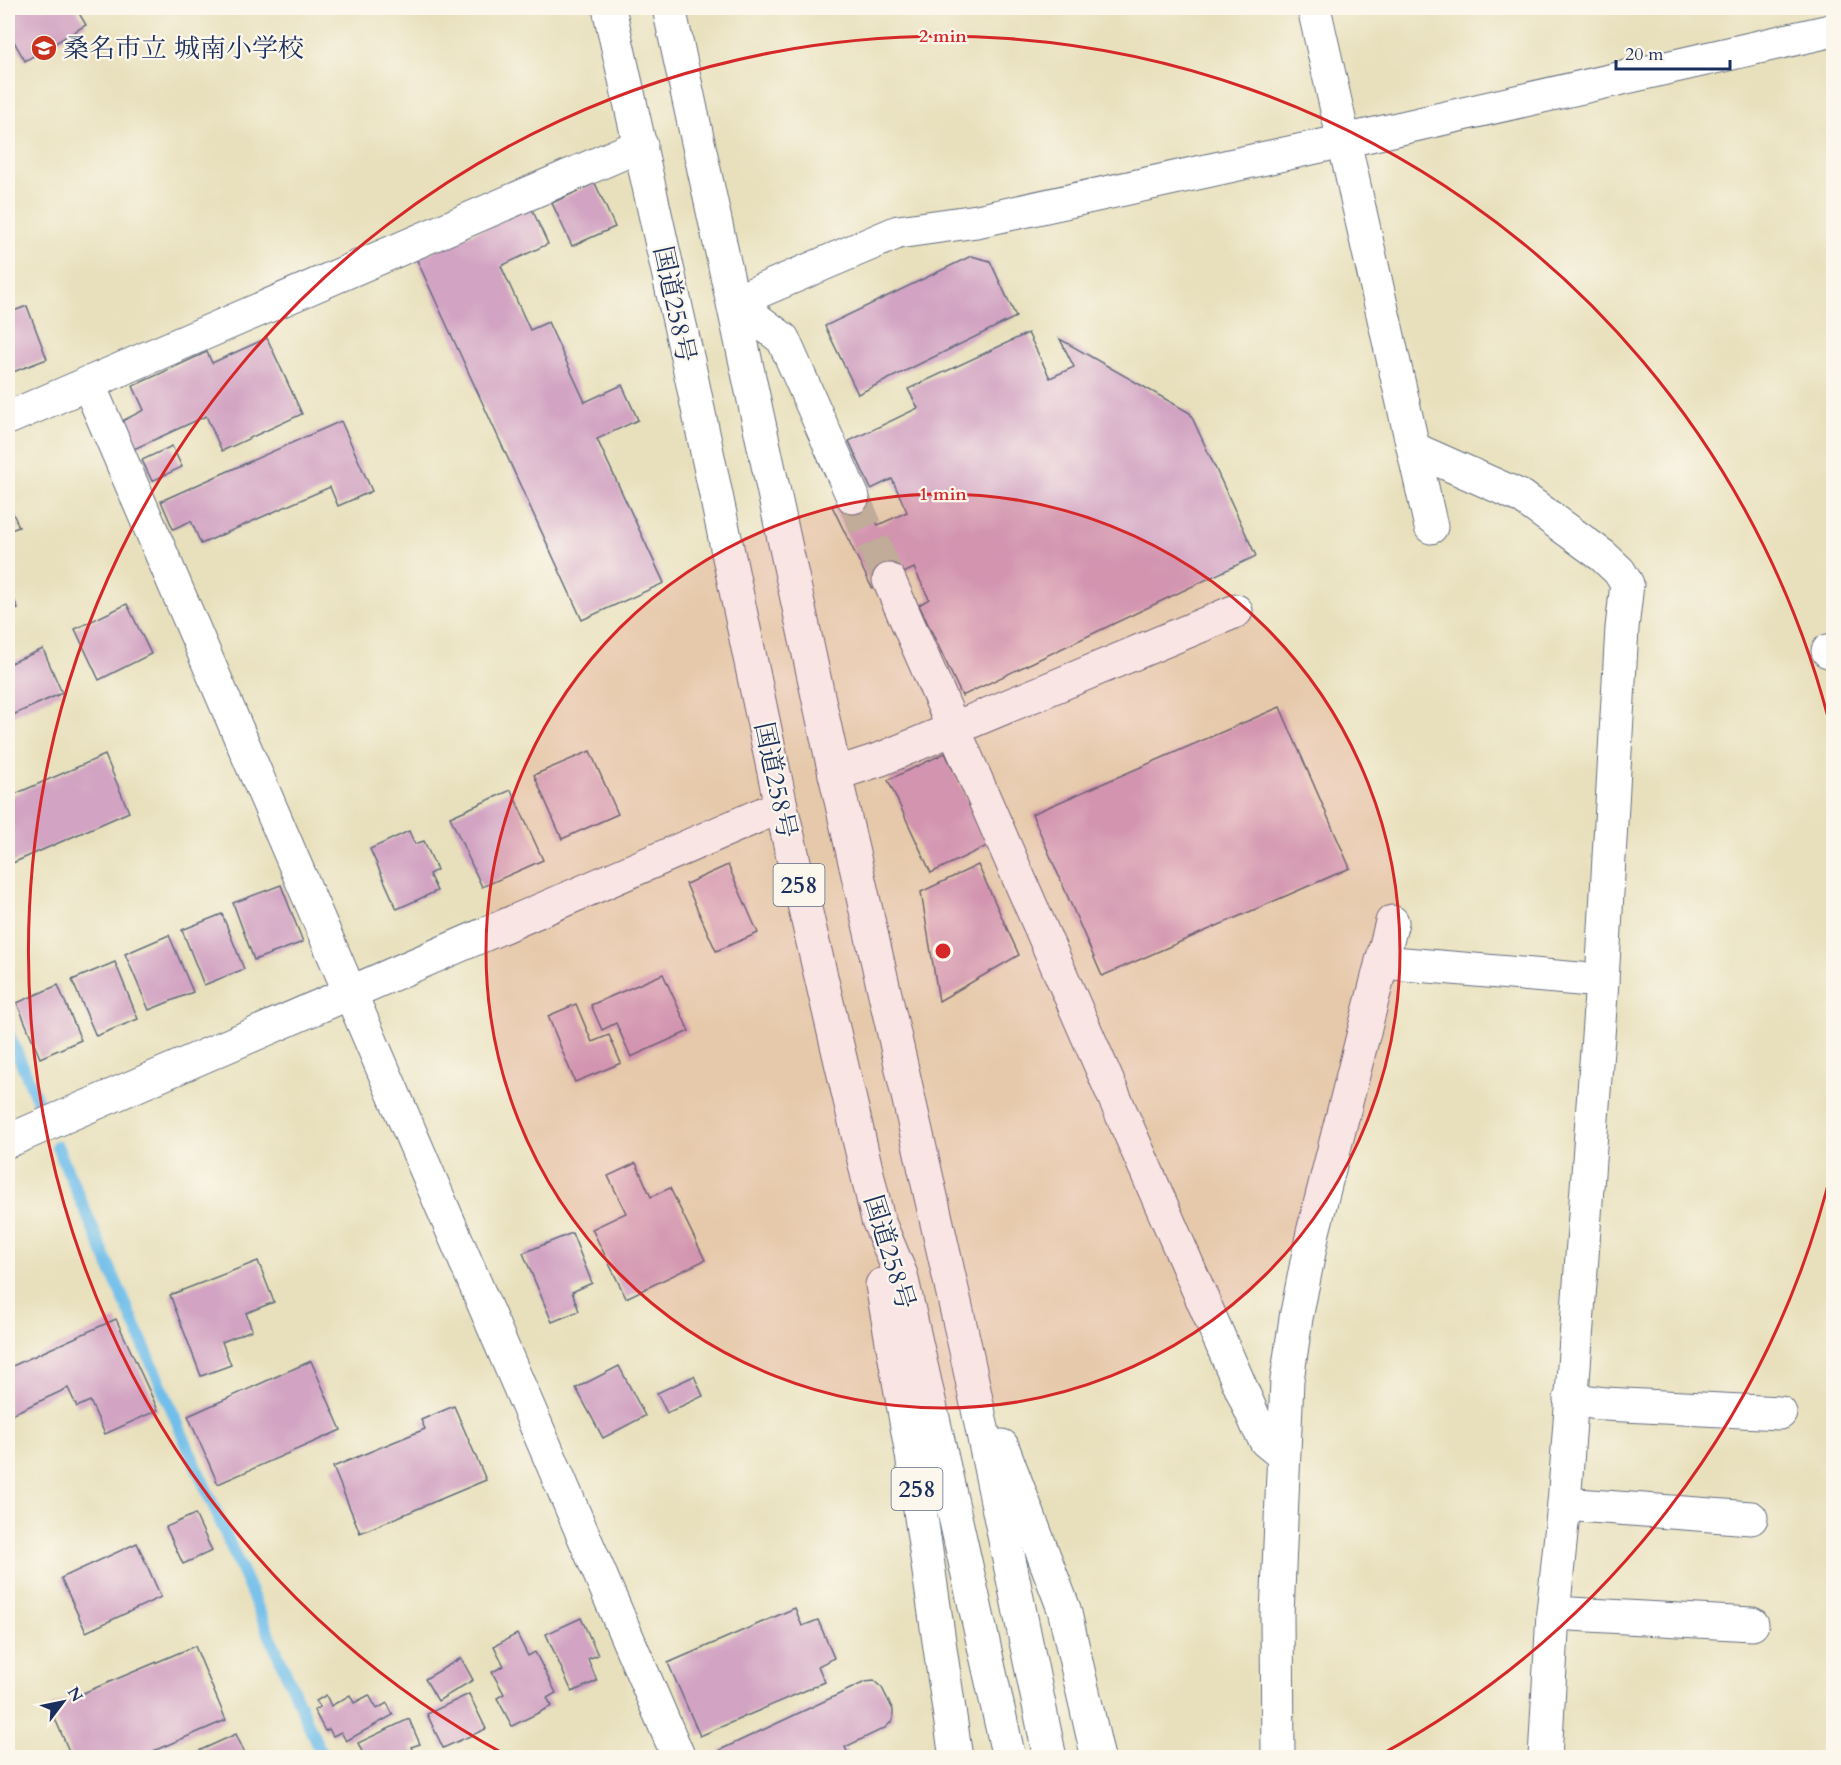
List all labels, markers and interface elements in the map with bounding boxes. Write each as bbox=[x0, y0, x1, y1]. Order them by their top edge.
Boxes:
text: 2 min bbox=[919, 24, 967, 49]
place label: 桑名市立 城南小学校 bbox=[63, 31, 304, 66]
school or university icon: 桑名市立 城南小学校 bbox=[29, 33, 59, 63]
scale bar bbox=[1616, 33, 1730, 71]
text: 20 m bbox=[1625, 42, 1664, 67]
street label: 国道258号 bbox=[645, 243, 704, 365]
text: 1 min bbox=[919, 482, 967, 507]
street label: 国道258号 bbox=[746, 719, 805, 841]
road number: 258 bbox=[774, 864, 824, 906]
centre of rings bbox=[933, 941, 953, 961]
street label: 国道258号 bbox=[856, 1191, 924, 1314]
road number: 258 bbox=[892, 1468, 942, 1510]
north arrow bbox=[33, 1672, 93, 1732]
text: N bbox=[62, 1683, 88, 1706]

